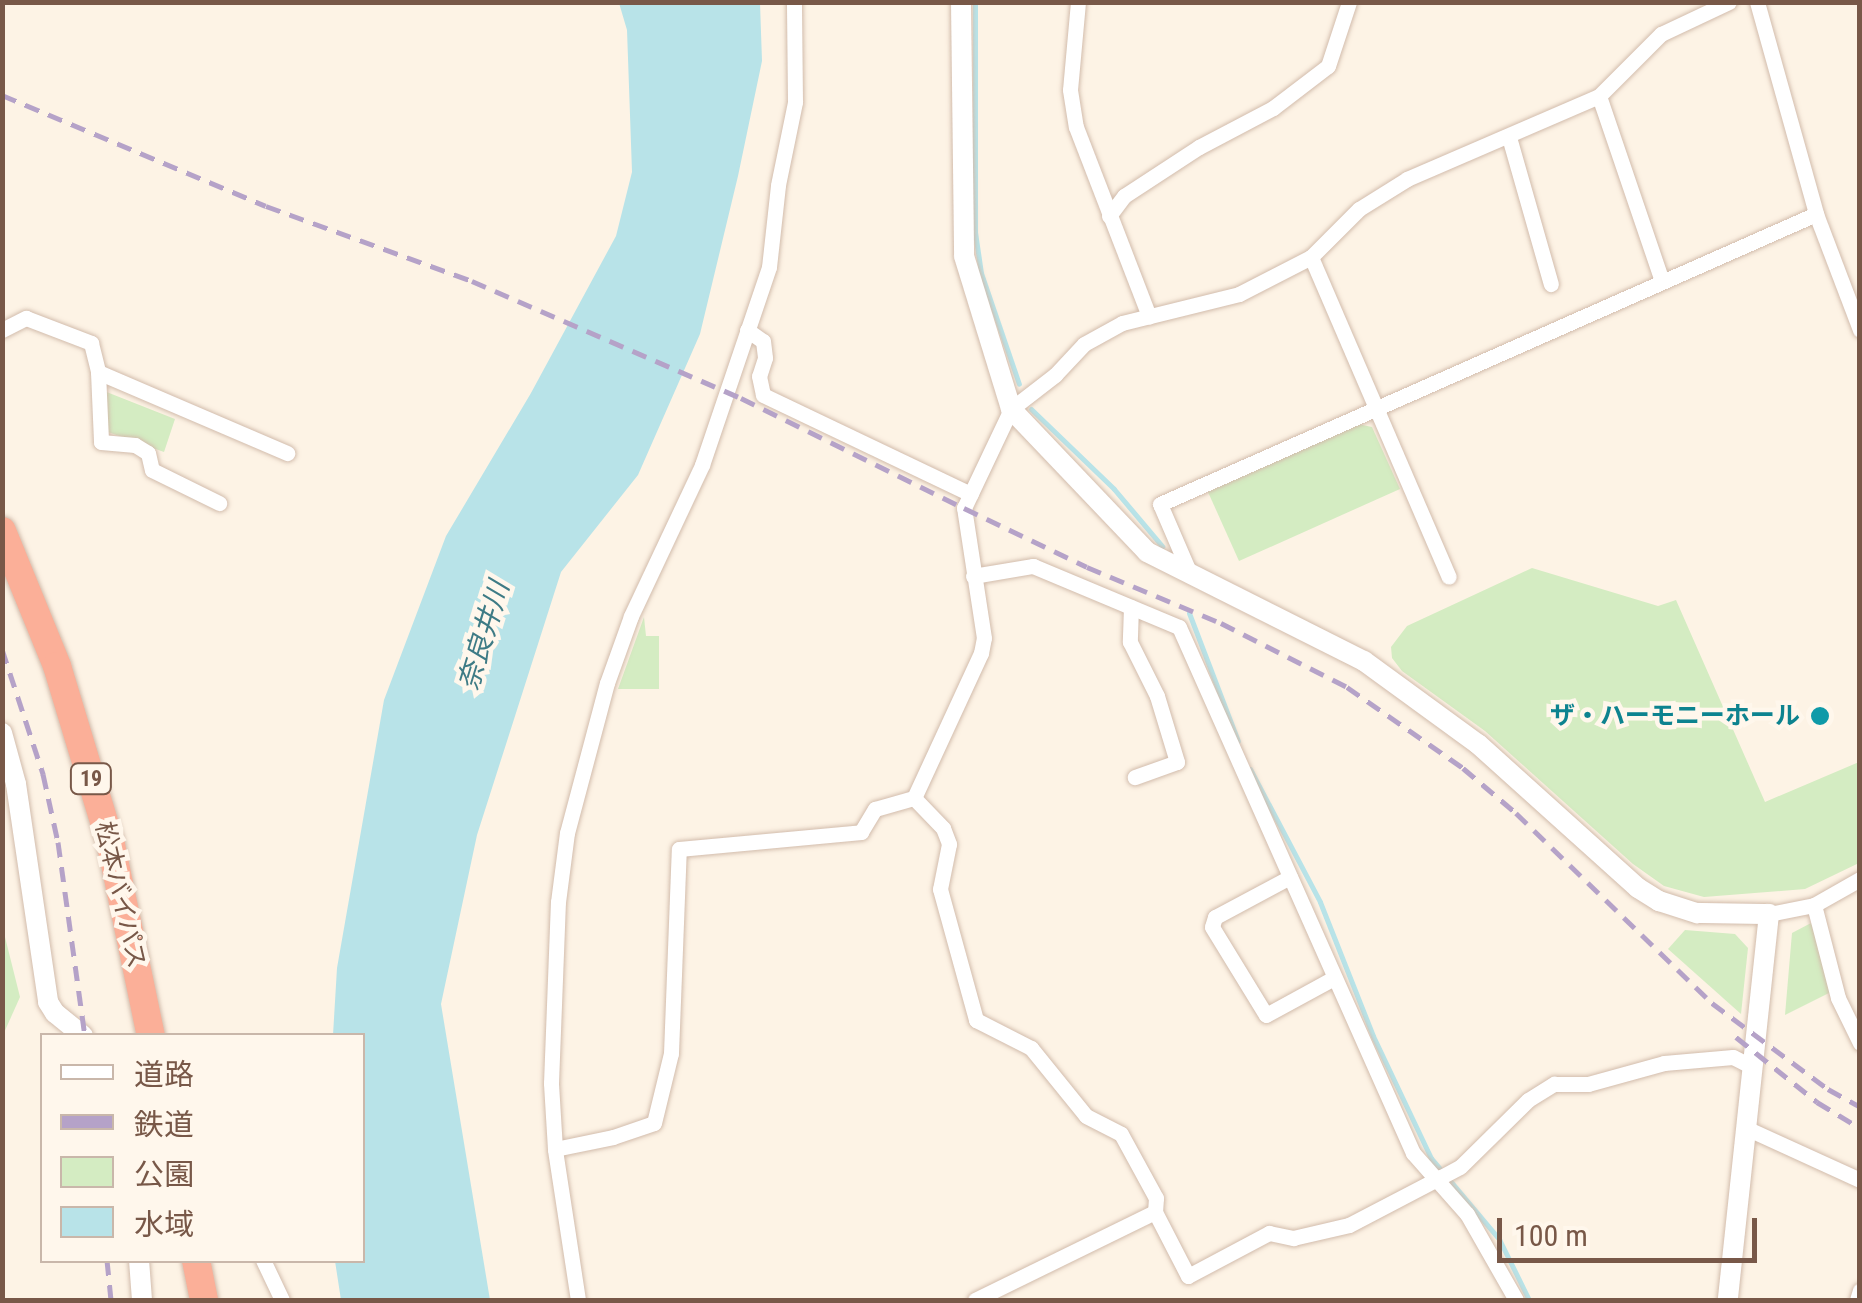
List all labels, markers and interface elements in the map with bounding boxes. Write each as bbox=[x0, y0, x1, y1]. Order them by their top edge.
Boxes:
water label: 奈良井川 bbox=[452, 578, 516, 694]
place label: ザ・ハーモニーホール bbox=[1550, 701, 1800, 731]
marker: ザ・ハーモニーホール bbox=[1809, 705, 1831, 727]
road number: 19 bbox=[68, 762, 114, 796]
street label: 松本バイパス bbox=[89, 819, 151, 971]
legend bbox=[40, 1033, 365, 1263]
text: 道路 bbox=[134, 1057, 194, 1092]
text: 鉄道 bbox=[134, 1107, 194, 1142]
text: 公園 bbox=[134, 1157, 194, 1192]
scale bar bbox=[1502, 1198, 1762, 1260]
text: 水域 bbox=[134, 1207, 194, 1242]
text: 100 m bbox=[1514, 1218, 1588, 1253]

